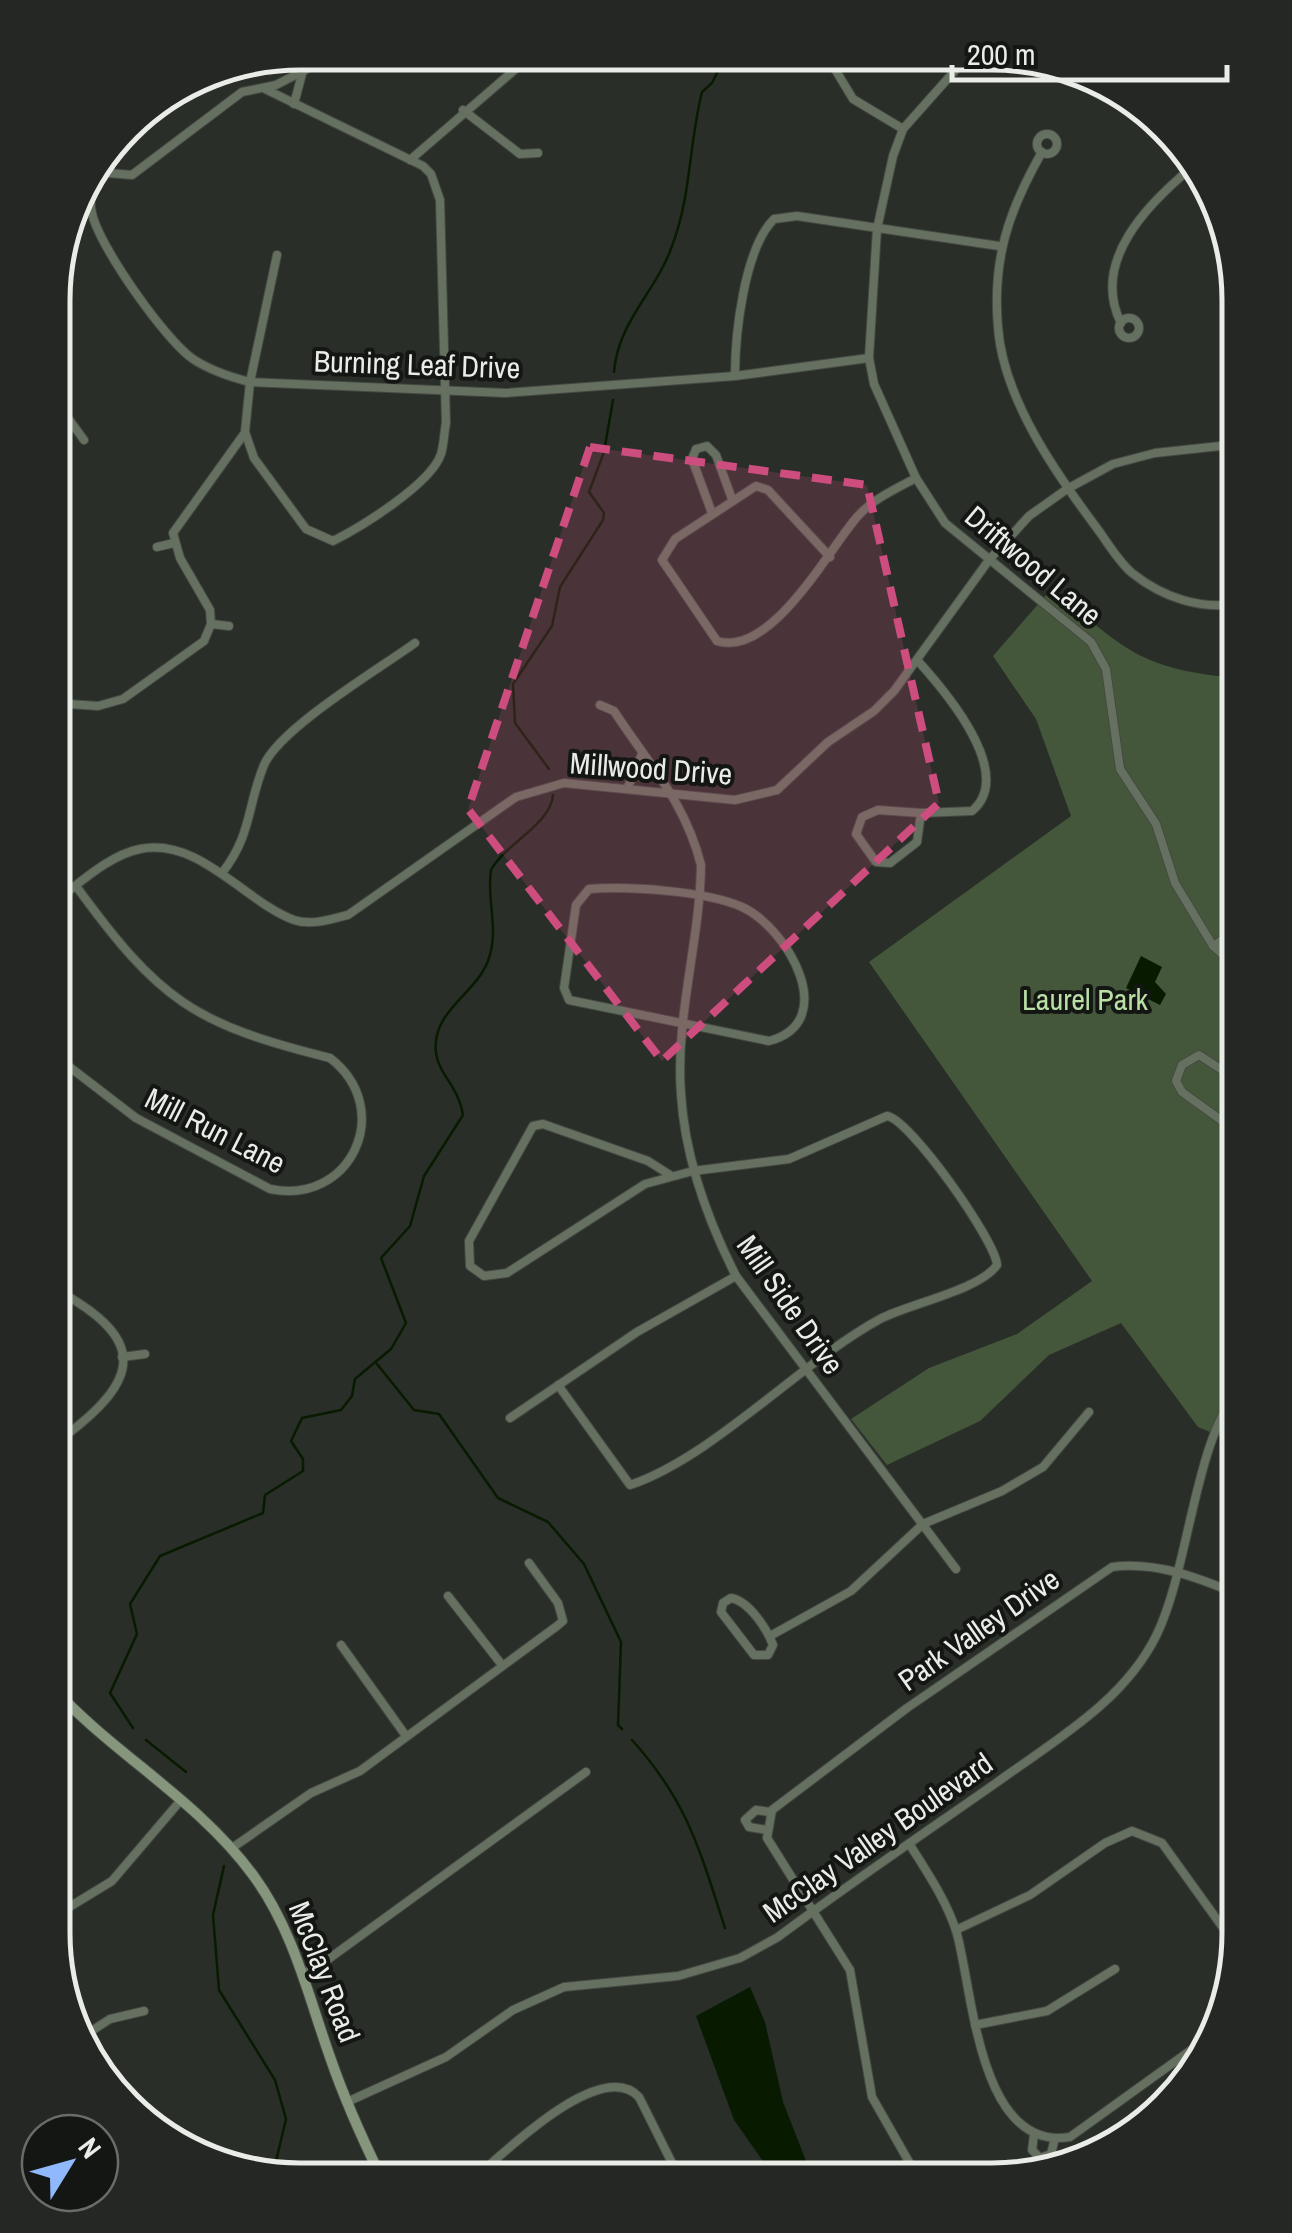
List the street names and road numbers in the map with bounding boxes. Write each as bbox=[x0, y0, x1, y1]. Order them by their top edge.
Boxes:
street label: Burning Leaf Drive bbox=[313, 340, 521, 388]
street label: Driftwood Lane bbox=[957, 496, 1110, 634]
street label: Millwood Drive bbox=[569, 742, 734, 794]
street label: Mill Run Lane bbox=[139, 1078, 292, 1182]
street label: Mill Side Drive bbox=[728, 1227, 853, 1382]
street label: Park Valley Drive bbox=[890, 1559, 1067, 1700]
street label: McClay Valley Boulevard bbox=[755, 1743, 1000, 1931]
street label: McClay Road bbox=[280, 1896, 370, 2048]

